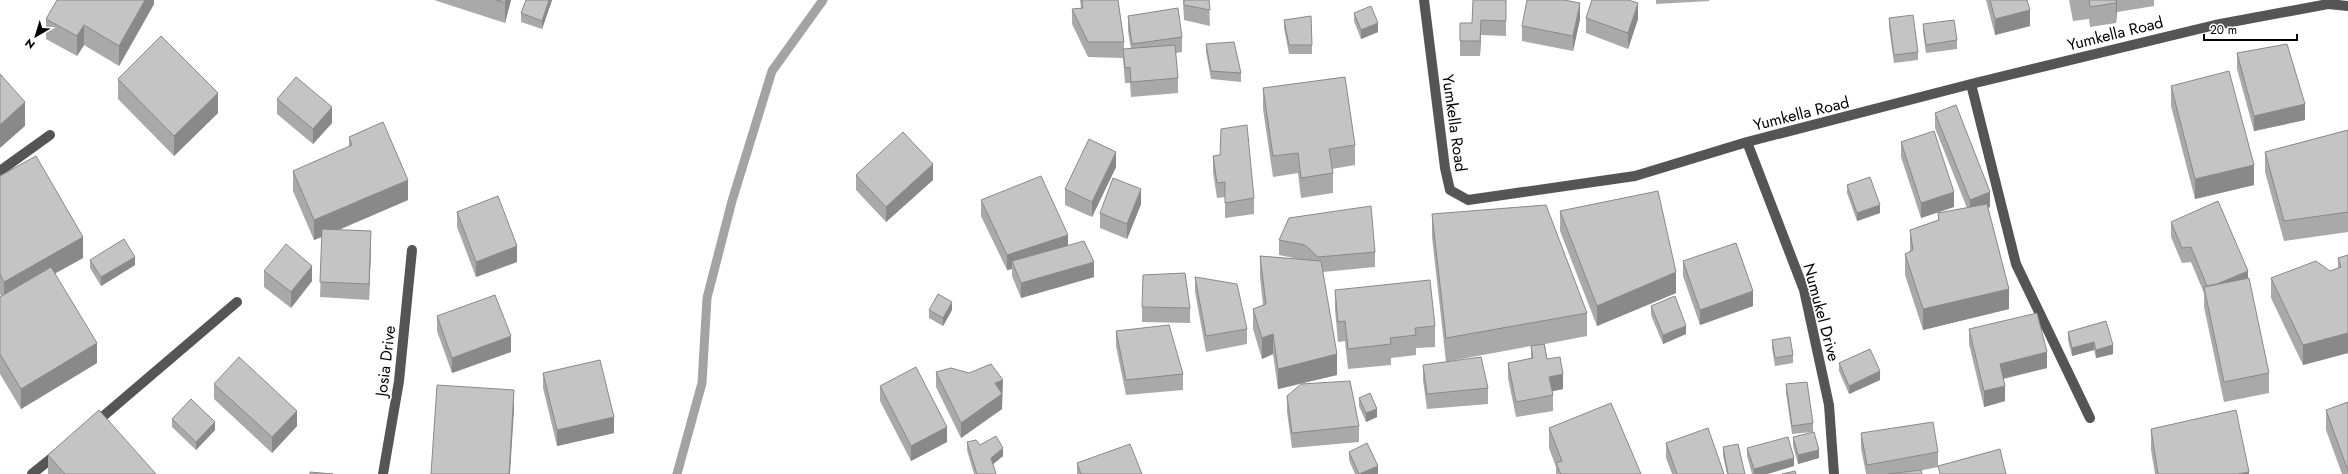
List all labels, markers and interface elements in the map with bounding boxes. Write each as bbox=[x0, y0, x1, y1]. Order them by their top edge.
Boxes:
street label: Yumkella Road bbox=[2065, 10, 2165, 56]
north arrow bbox=[16, 16, 56, 56]
scale bar bbox=[2204, 16, 2297, 42]
text: 20 m bbox=[2210, 21, 2237, 39]
text: N bbox=[21, 35, 38, 53]
street label: Yumkella Road bbox=[1436, 73, 1473, 173]
street label: Yumkella Road bbox=[1751, 90, 1851, 136]
street label: Numukel Drive bbox=[1797, 260, 1846, 364]
street label: Josia Drive bbox=[369, 324, 401, 400]

